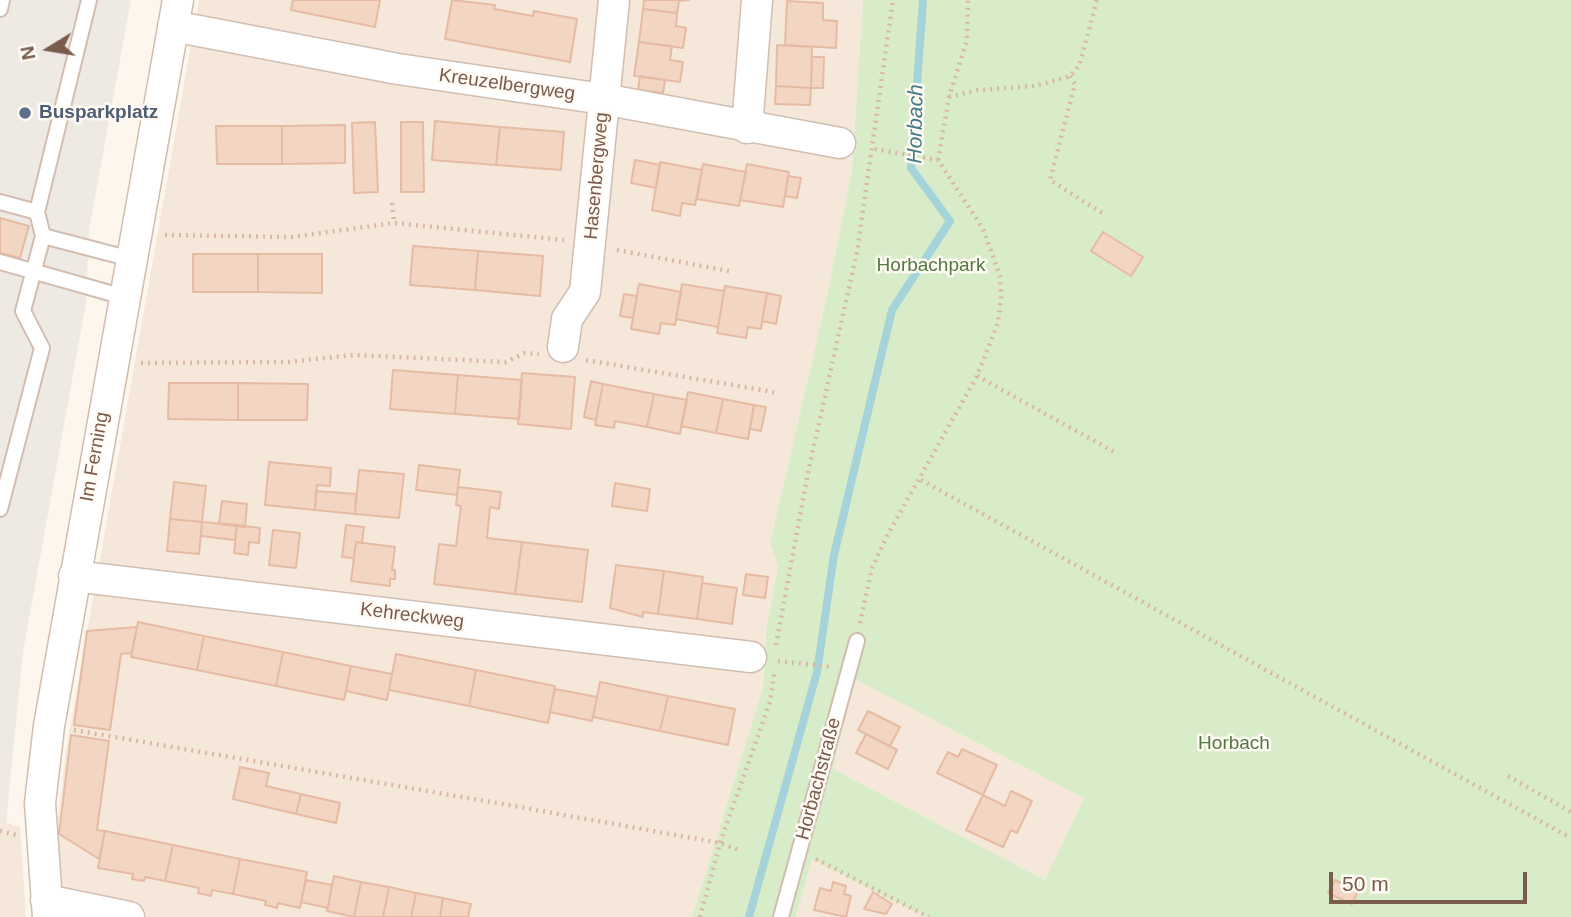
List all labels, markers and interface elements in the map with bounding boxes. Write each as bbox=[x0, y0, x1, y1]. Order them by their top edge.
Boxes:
north arrow bbox=[14, 14, 84, 84]
text: N bbox=[16, 44, 40, 62]
street label: Kreuzelbergweg bbox=[437, 64, 577, 106]
water label: Horbach bbox=[903, 84, 929, 164]
place label: Busparkplatz bbox=[39, 102, 158, 124]
marker: Busparkplatz bbox=[17, 105, 33, 121]
street label: Hasenbergweg bbox=[580, 111, 614, 241]
park label: Horbachpark bbox=[877, 255, 985, 277]
street label: Im Ferning bbox=[76, 410, 114, 504]
street label: Kehreckweg bbox=[359, 598, 465, 634]
street label: Horbachstraße bbox=[792, 715, 846, 843]
park label: Horbach bbox=[1198, 733, 1270, 755]
scale bar bbox=[1333, 858, 1531, 902]
text: 50 m bbox=[1342, 872, 1389, 895]

